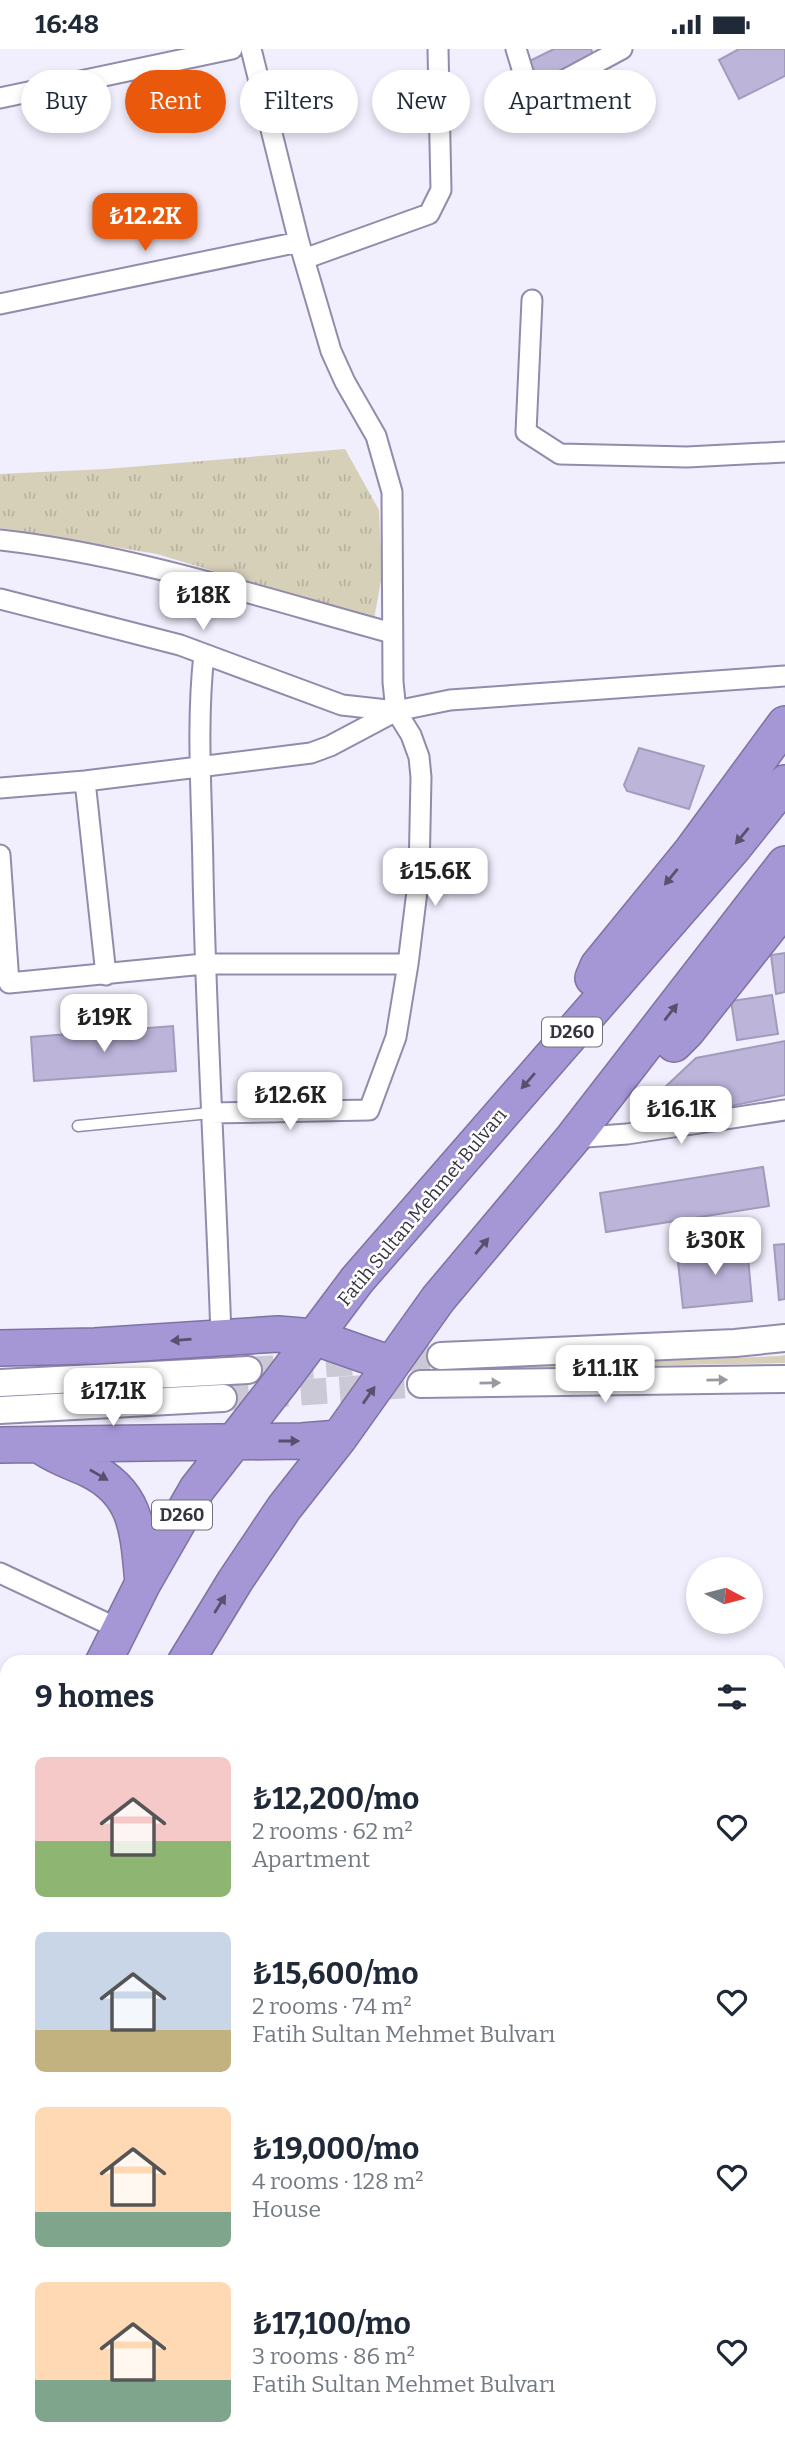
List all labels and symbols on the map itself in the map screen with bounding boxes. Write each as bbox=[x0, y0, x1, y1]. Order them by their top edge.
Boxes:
pin: ₺12.2K bbox=[88, 193, 202, 253]
pin: ₺18K bbox=[162, 573, 244, 632]
one-way arrow bbox=[735, 827, 750, 845]
pin: ₺15.6K bbox=[378, 849, 492, 908]
one-way arrow bbox=[664, 868, 679, 885]
pin: ₺19K bbox=[63, 995, 145, 1054]
one-way arrow bbox=[663, 1003, 677, 1021]
road number: D260 bbox=[542, 1017, 602, 1047]
pin: ₺12.6K bbox=[233, 1073, 347, 1132]
one-way arrow bbox=[521, 1073, 536, 1090]
pin: ₺16.1K bbox=[624, 1087, 738, 1146]
street label: Fatih Sultan Mehmet Bulvarı bbox=[333, 1103, 512, 1310]
pin: ₺30K bbox=[674, 1217, 756, 1277]
one-way arrow bbox=[474, 1238, 489, 1255]
one-way arrow bbox=[170, 1335, 192, 1346]
pin: ₺11.1K bbox=[548, 1345, 662, 1405]
pin: ₺17.1K bbox=[56, 1369, 170, 1428]
one-way arrow bbox=[706, 1374, 728, 1386]
one-way arrow bbox=[479, 1378, 501, 1389]
one-way arrow bbox=[362, 1386, 376, 1404]
one-way arrow bbox=[278, 1435, 300, 1447]
one-way arrow bbox=[89, 1469, 108, 1481]
road number: D260 bbox=[152, 1500, 212, 1529]
north arrow bbox=[686, 1557, 763, 1635]
one-way arrow bbox=[214, 1595, 227, 1614]

